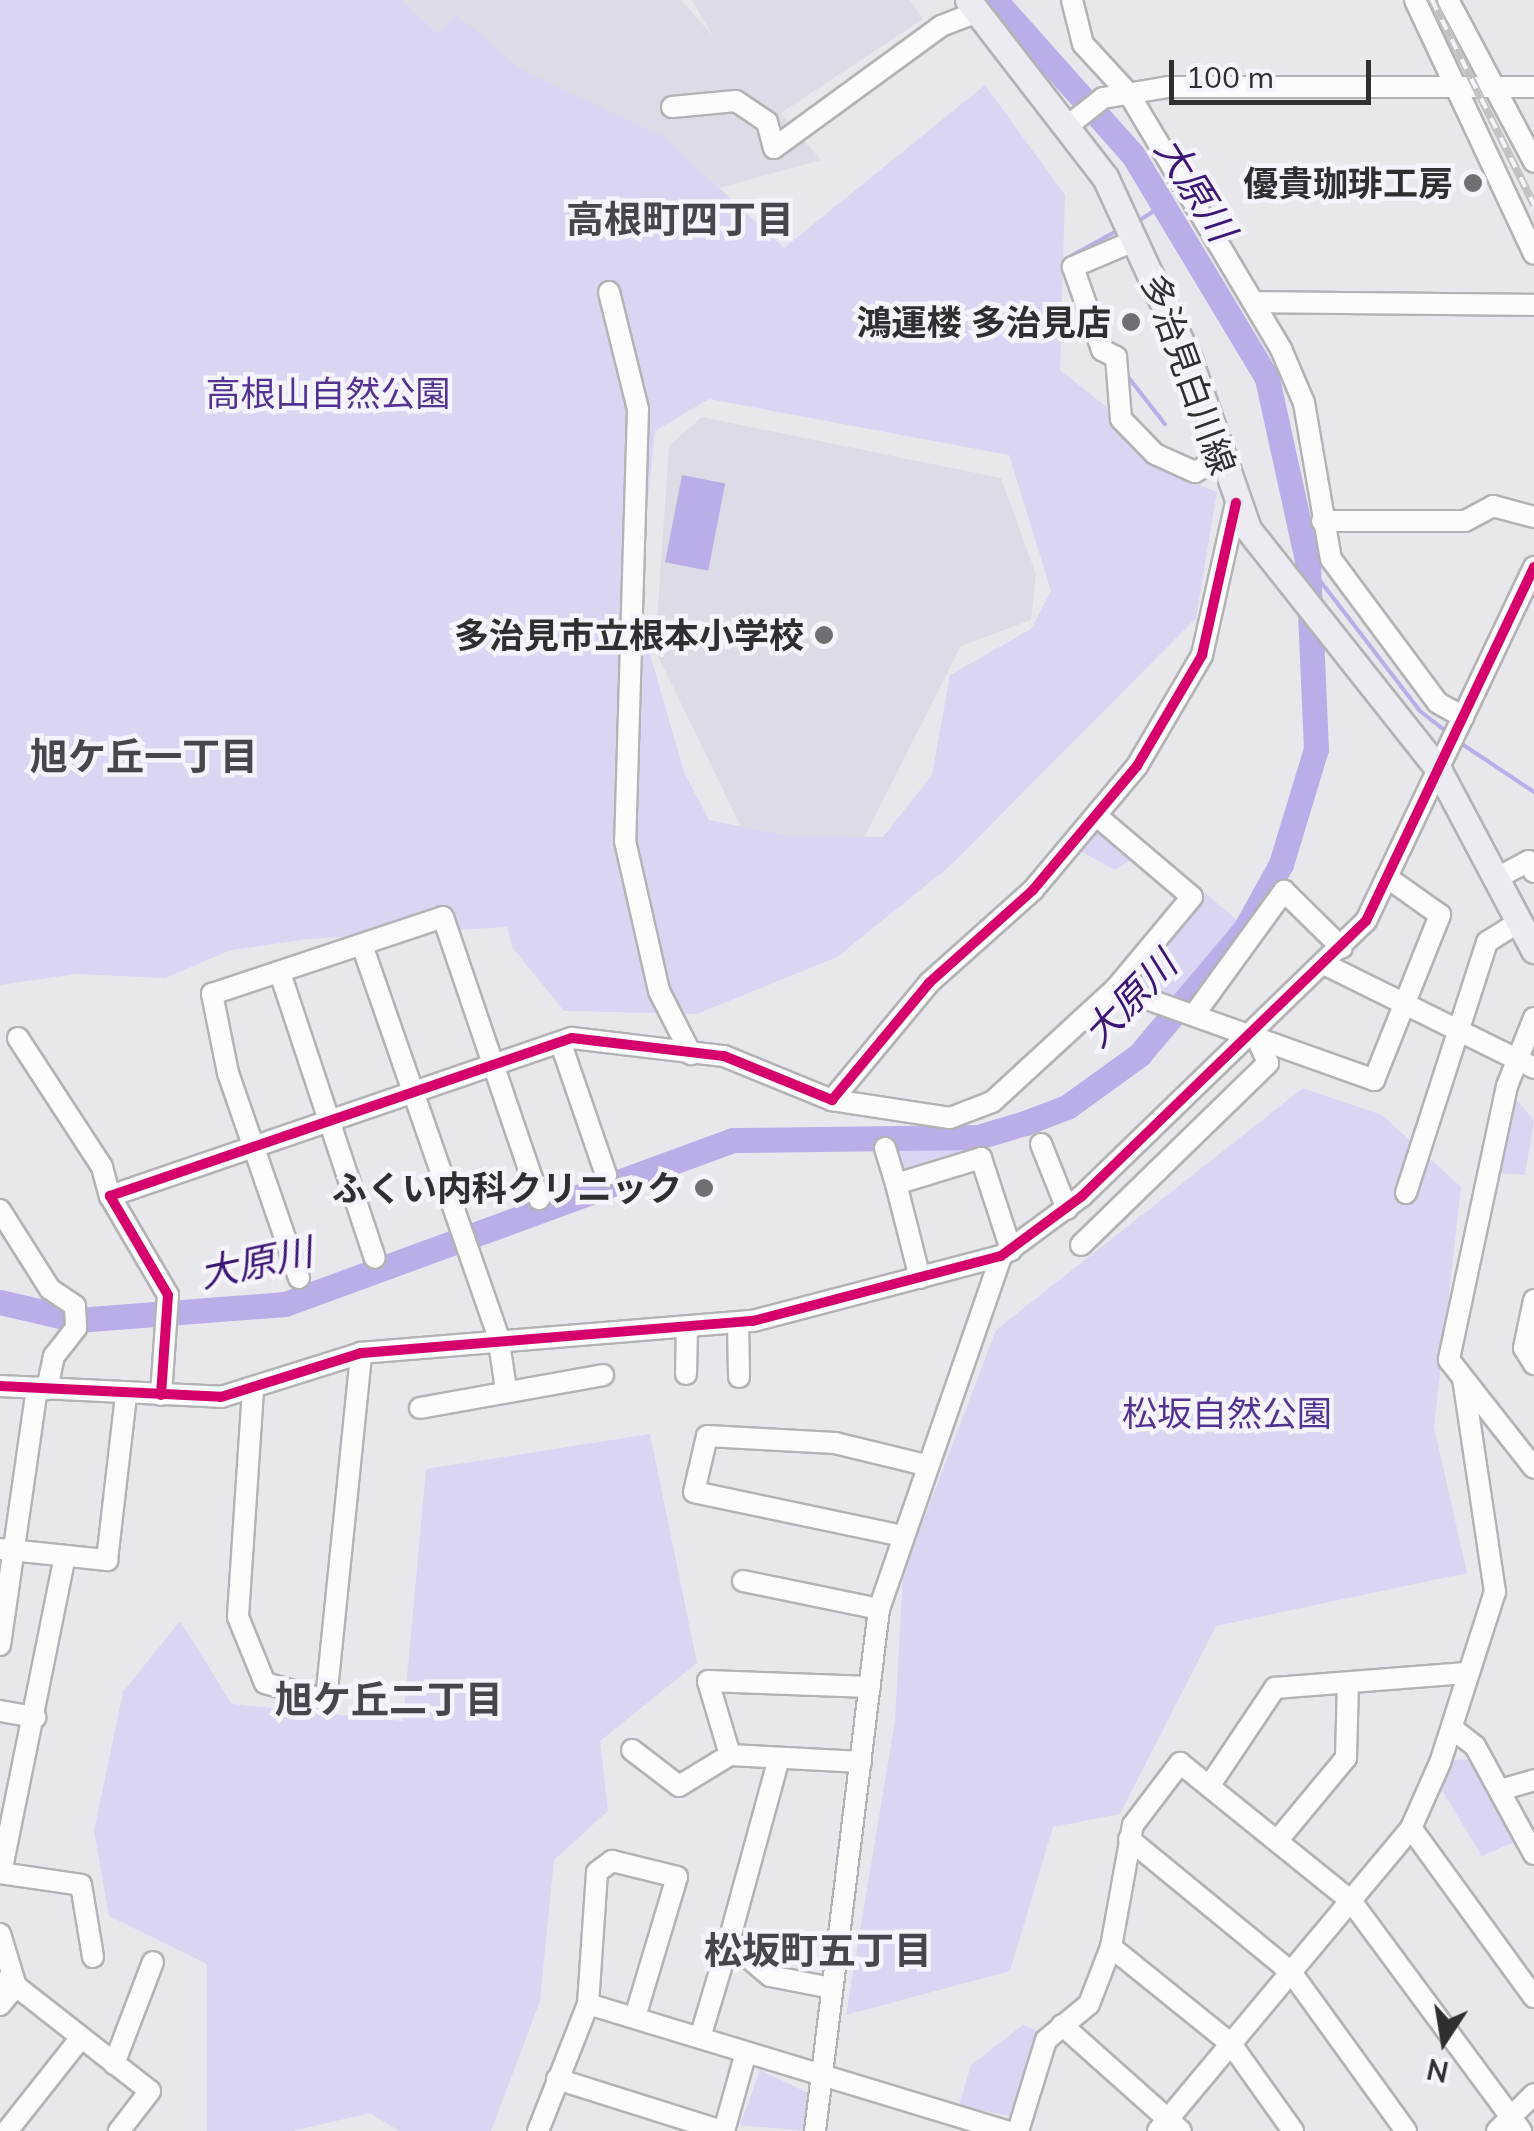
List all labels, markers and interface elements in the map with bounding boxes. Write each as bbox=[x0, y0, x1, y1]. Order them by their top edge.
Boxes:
scale bar bbox=[1174, 40, 1376, 102]
text: 100 m bbox=[1186, 58, 1274, 96]
water label: 大原川 bbox=[1145, 129, 1245, 249]
place label: 優貴珈琲工房 bbox=[1243, 162, 1453, 204]
marker: 優貴珈琲工房 bbox=[1462, 172, 1484, 194]
district label: 高根町四丁目 bbox=[566, 197, 794, 243]
street label: 多治見白川線 bbox=[1133, 268, 1245, 480]
place label: 鴻運楼 多治見店 bbox=[856, 301, 1111, 343]
marker: 鴻運楼 多治見店 bbox=[1120, 311, 1142, 333]
park label: 高根山自然公園 bbox=[206, 372, 450, 414]
place label: 多治見市立根本小学校 bbox=[454, 614, 804, 656]
marker: 多治見市立根本小学校 bbox=[813, 624, 835, 646]
district label: 旭ケ丘一丁目 bbox=[30, 734, 258, 780]
water label: 大原川 bbox=[1074, 942, 1186, 1056]
place label: ふくい内科クリニック bbox=[332, 1167, 682, 1209]
marker: ふくい内科クリニック bbox=[691, 1175, 717, 1201]
water label: 大原川 bbox=[196, 1229, 316, 1297]
park label: 松坂自然公園 bbox=[1122, 1392, 1332, 1434]
district label: 旭ケ丘二丁目 bbox=[275, 1677, 503, 1723]
district label: 松坂町五丁目 bbox=[704, 1928, 932, 1974]
north arrow bbox=[1394, 1991, 1494, 2091]
text: N bbox=[1424, 2052, 1452, 2090]

